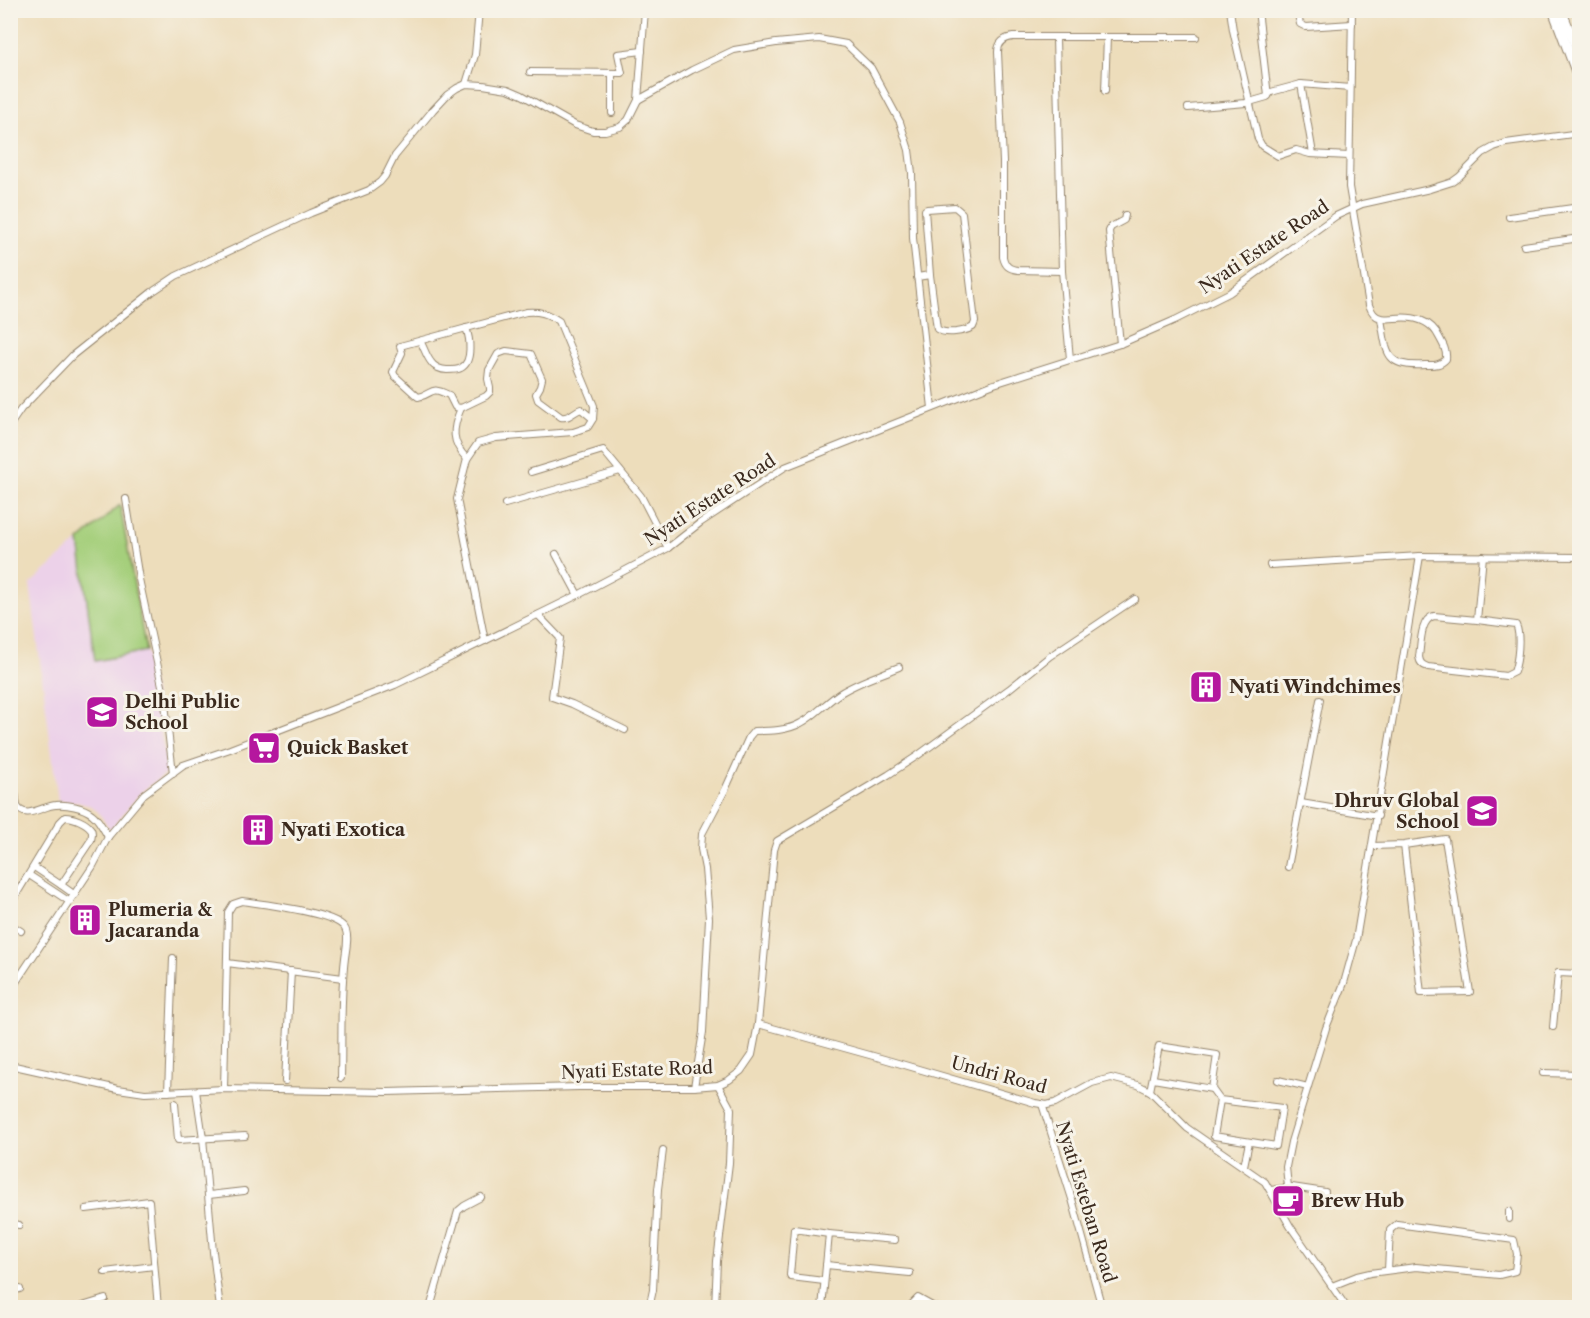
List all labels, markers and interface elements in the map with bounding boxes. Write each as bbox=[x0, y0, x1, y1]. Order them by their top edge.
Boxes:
street label: Nyati Estate Road bbox=[1195, 195, 1333, 299]
street label: Nyati Estate Road bbox=[640, 449, 780, 551]
building icon: Nyati Windchimes bbox=[1188, 669, 1224, 705]
place label: Nyati Windchimes bbox=[1229, 676, 1401, 698]
place label: Delhi Public School bbox=[125, 691, 240, 734]
school or university icon: Delhi Public School bbox=[84, 694, 120, 730]
supermarket icon: Quick Basket bbox=[246, 730, 282, 766]
place label: Quick Basket bbox=[287, 737, 409, 759]
place label: Dhruv Global School bbox=[1334, 790, 1459, 833]
school or university icon: Dhruv Global School bbox=[1464, 793, 1500, 829]
building icon: Nyati Exotica bbox=[240, 812, 276, 848]
place label: Nyati Exotica bbox=[281, 819, 406, 841]
place label: Plumeria & Jacaranda bbox=[105, 899, 212, 942]
building icon: Plumeria & Jacaranda bbox=[67, 902, 103, 938]
street label: Undri Road bbox=[949, 1052, 1049, 1098]
street label: Nyati Estate Road bbox=[561, 1056, 713, 1084]
street label: Nyati Esteban Road bbox=[1051, 1119, 1121, 1285]
cafe icon: Brew Hub bbox=[1270, 1183, 1306, 1219]
place label: Brew Hub bbox=[1311, 1190, 1405, 1212]

